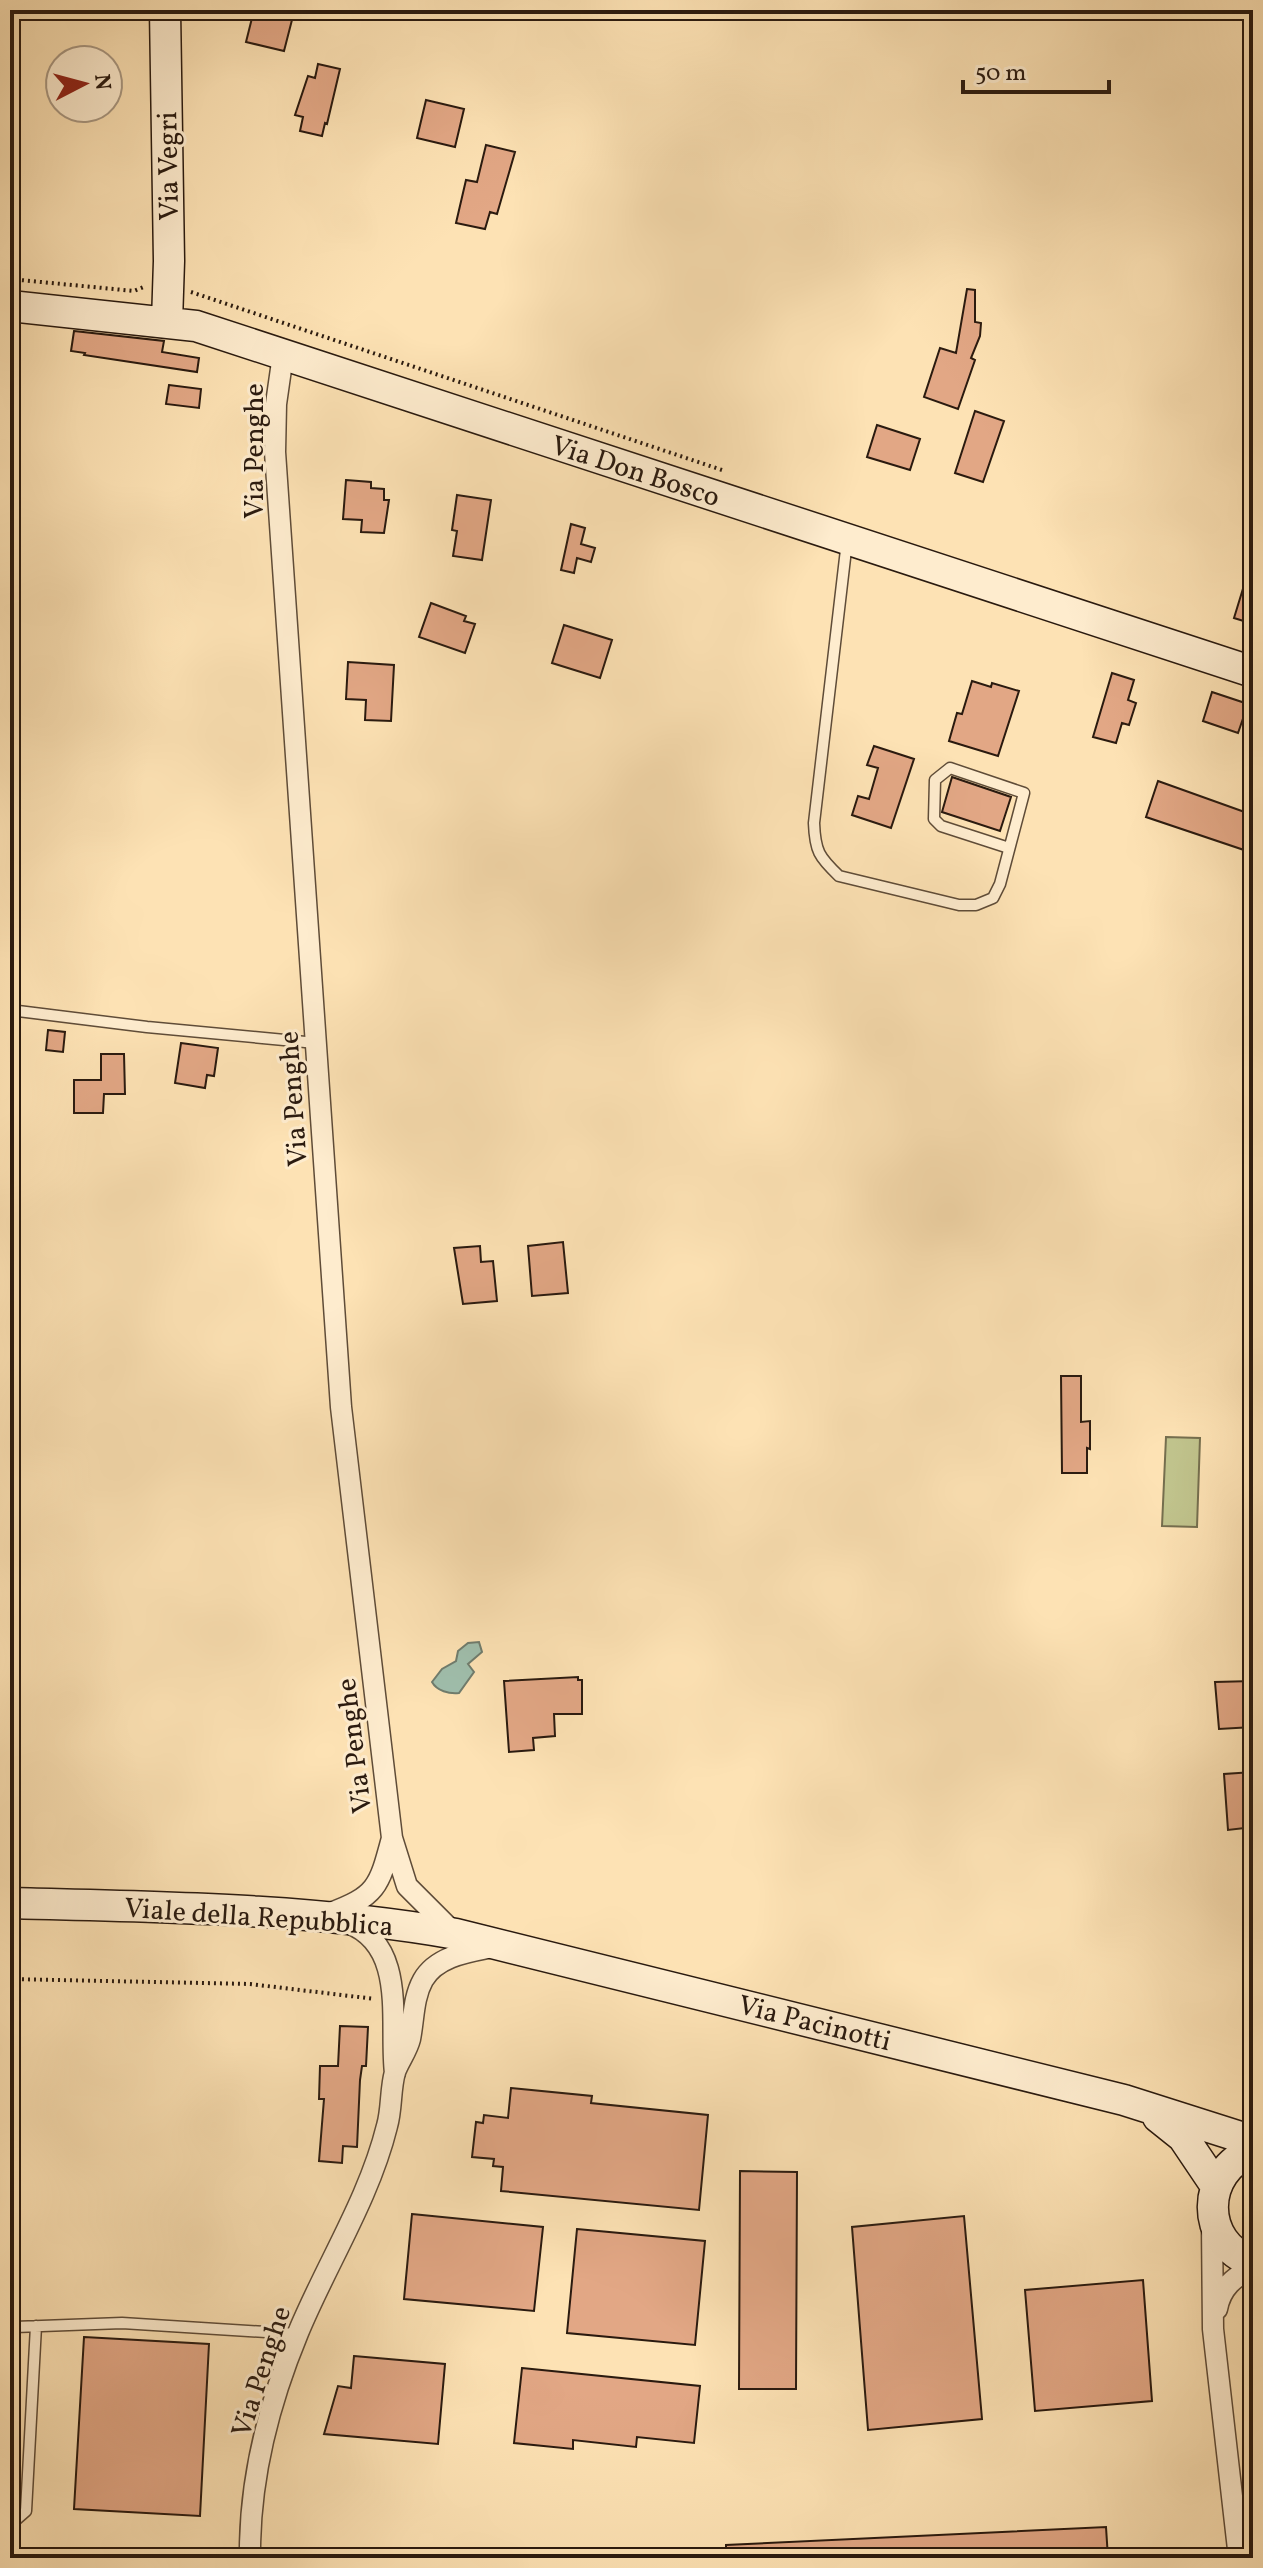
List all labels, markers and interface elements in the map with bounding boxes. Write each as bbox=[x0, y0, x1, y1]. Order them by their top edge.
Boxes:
north arrow bbox=[44, 44, 124, 124]
scale bar bbox=[963, 44, 1109, 94]
text: 50 m bbox=[975, 57, 1027, 91]
text: N bbox=[85, 73, 118, 92]
street label: Via Vegri bbox=[149, 111, 190, 221]
street label: Via Penghe bbox=[236, 383, 275, 519]
street label: Via Don Bosco bbox=[546, 427, 725, 518]
street label: Via Penghe bbox=[270, 1030, 319, 1168]
street label: Via Penghe bbox=[328, 1676, 383, 1815]
street label: Viale della Repubblica bbox=[123, 1890, 395, 1947]
street label: Via Pacinotti bbox=[734, 1987, 895, 2062]
street label: Via Penghe bbox=[223, 2301, 302, 2442]

